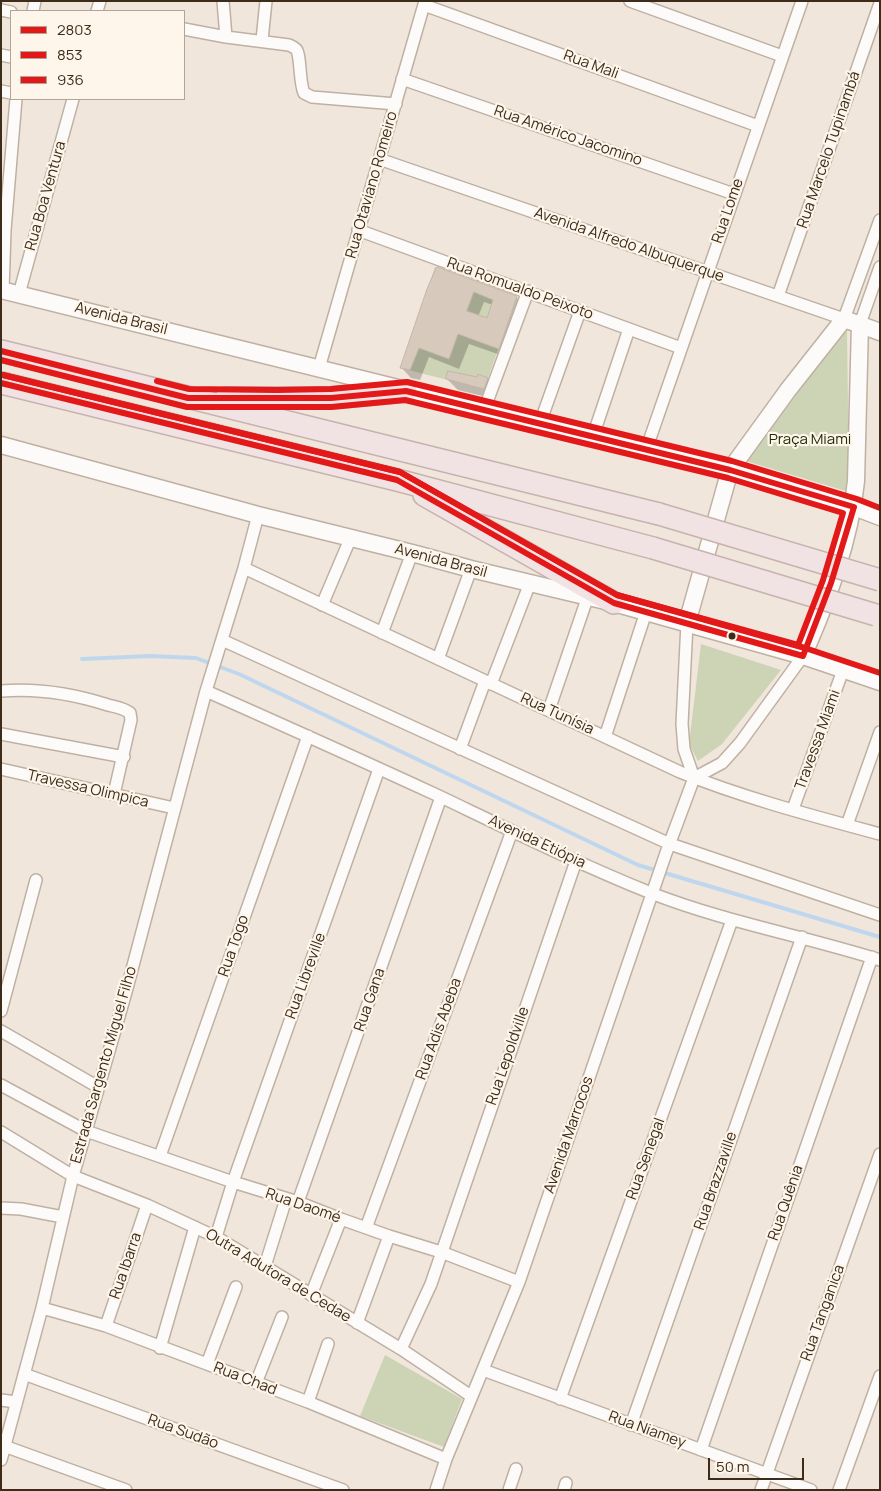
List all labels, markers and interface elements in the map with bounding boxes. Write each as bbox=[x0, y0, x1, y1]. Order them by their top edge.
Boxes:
legend bbox=[10, 10, 185, 100]
text: 2803 bbox=[57, 19, 92, 40]
text: 853 bbox=[57, 44, 83, 65]
street label: Rua Mali bbox=[561, 47, 621, 83]
text: 936 bbox=[57, 69, 84, 90]
street label: Rua Marcelo Tupinambá bbox=[794, 69, 864, 231]
street label: Rua Américo Jacomino bbox=[491, 102, 645, 170]
street label: Rua Otaviano Romeiro bbox=[342, 109, 402, 261]
street label: Rua Boa Ventura bbox=[22, 139, 70, 253]
street label: Rua Lome bbox=[708, 176, 748, 246]
street label: Avenida Alfredo Albuquerque bbox=[532, 204, 726, 286]
street label: Rua Romualdo Peixoto bbox=[444, 254, 596, 324]
street label: Avenida Brasil bbox=[73, 299, 169, 339]
park label: Praça Miami bbox=[769, 431, 851, 449]
street label: Avenida Brasil bbox=[393, 540, 489, 582]
unlabelled marker bbox=[727, 631, 737, 641]
street label: Travessa Miami bbox=[792, 688, 844, 792]
street label: Rua Tunísia bbox=[517, 689, 597, 739]
street label: Travessa Olimpica bbox=[26, 766, 150, 812]
street label: Avenida Etiópia bbox=[486, 812, 588, 872]
street label: Rua Togo bbox=[215, 913, 253, 979]
street label: Rua Libreville bbox=[282, 930, 330, 1022]
street label: Estrada Sargento Miguel Filho bbox=[67, 964, 141, 1166]
street label: Rua Gana bbox=[351, 966, 389, 1034]
street label: Rua Adis Abeba bbox=[412, 976, 466, 1082]
street label: Rua Lepoldville bbox=[483, 1004, 533, 1108]
street label: Avenida Marrocos bbox=[541, 1074, 597, 1196]
street label: Rua Senegal bbox=[623, 1116, 669, 1202]
street label: Rua Brazzaville bbox=[691, 1130, 741, 1232]
street label: Rua Quênia bbox=[765, 1163, 807, 1243]
street label: Rua Daomé bbox=[263, 1185, 343, 1227]
street label: Outra Adutora de Cedae bbox=[202, 1225, 354, 1327]
street label: Rua Ibarra bbox=[106, 1230, 146, 1302]
street label: Rua Tanganica bbox=[797, 1262, 849, 1364]
street label: Rua Chad bbox=[211, 1359, 279, 1399]
street label: Rua Niamey bbox=[606, 1408, 688, 1452]
street label: Rua Sudão bbox=[145, 1411, 221, 1453]
scale bar bbox=[711, 1448, 807, 1480]
text: 50 m bbox=[716, 1456, 750, 1477]

